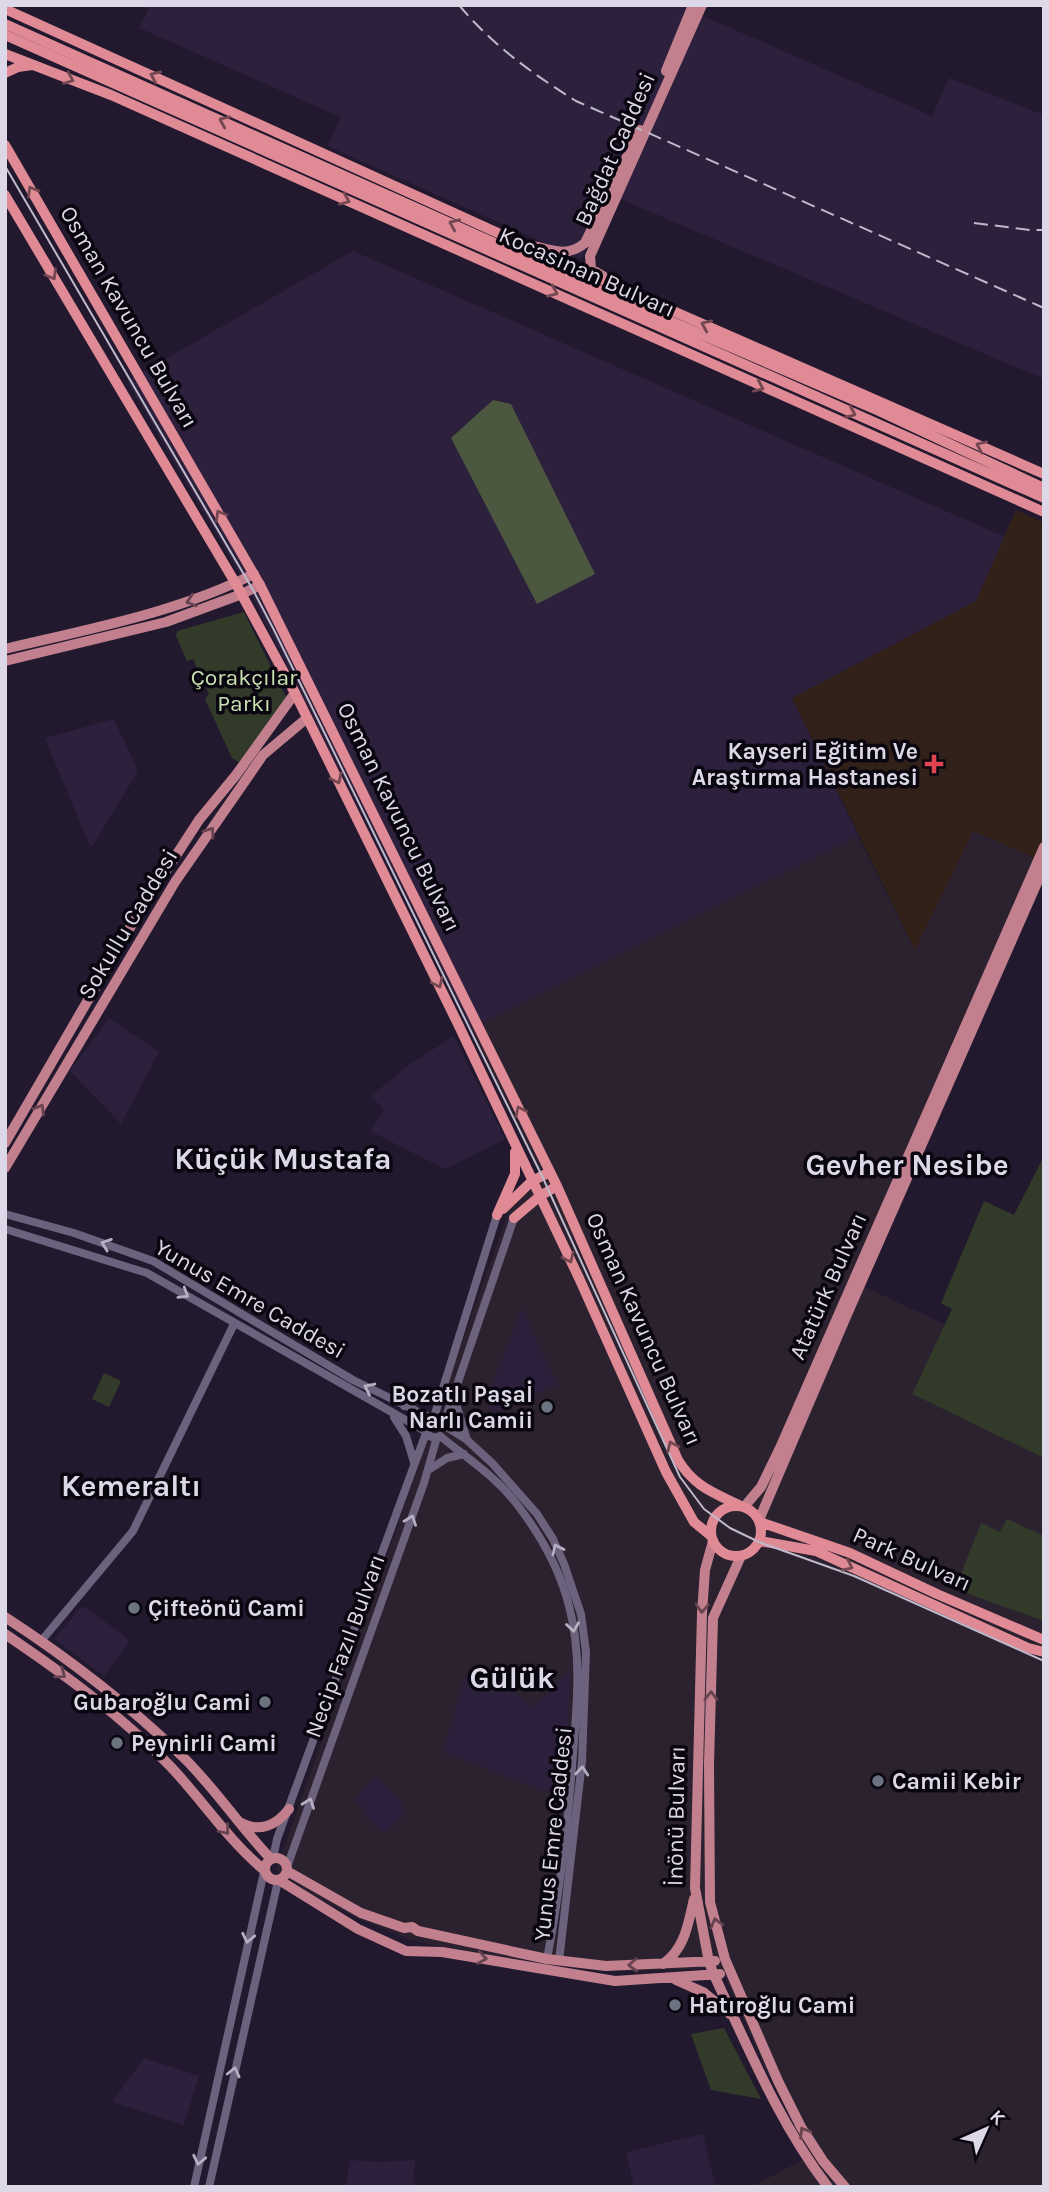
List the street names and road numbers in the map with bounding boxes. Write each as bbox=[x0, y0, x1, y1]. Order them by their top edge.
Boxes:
street label: Bağdat Caddesi bbox=[569, 68, 661, 230]
street label: Osman Kavuncu Bulvarı bbox=[54, 201, 204, 433]
street label: Kocasinan Bulvarı bbox=[495, 221, 679, 323]
street label: Osman Kavuncu Bulvarı bbox=[332, 698, 466, 936]
street label: Sokullu Caddesi bbox=[73, 844, 183, 1004]
street label: Atatürk Bulvarı bbox=[784, 1208, 872, 1364]
street label: Osman Kavuncu Bulvarı bbox=[580, 1209, 708, 1449]
street label: Yunus Emre Caddesi bbox=[150, 1234, 350, 1364]
street label: Park Bulvarı bbox=[849, 1521, 975, 1597]
street label: Necip Fazıl Bulvarı bbox=[299, 1551, 391, 1741]
street label: Yunus Emre Caddesi bbox=[528, 1726, 578, 1942]
street label: İnönü Bulvarı bbox=[661, 1746, 691, 1886]

